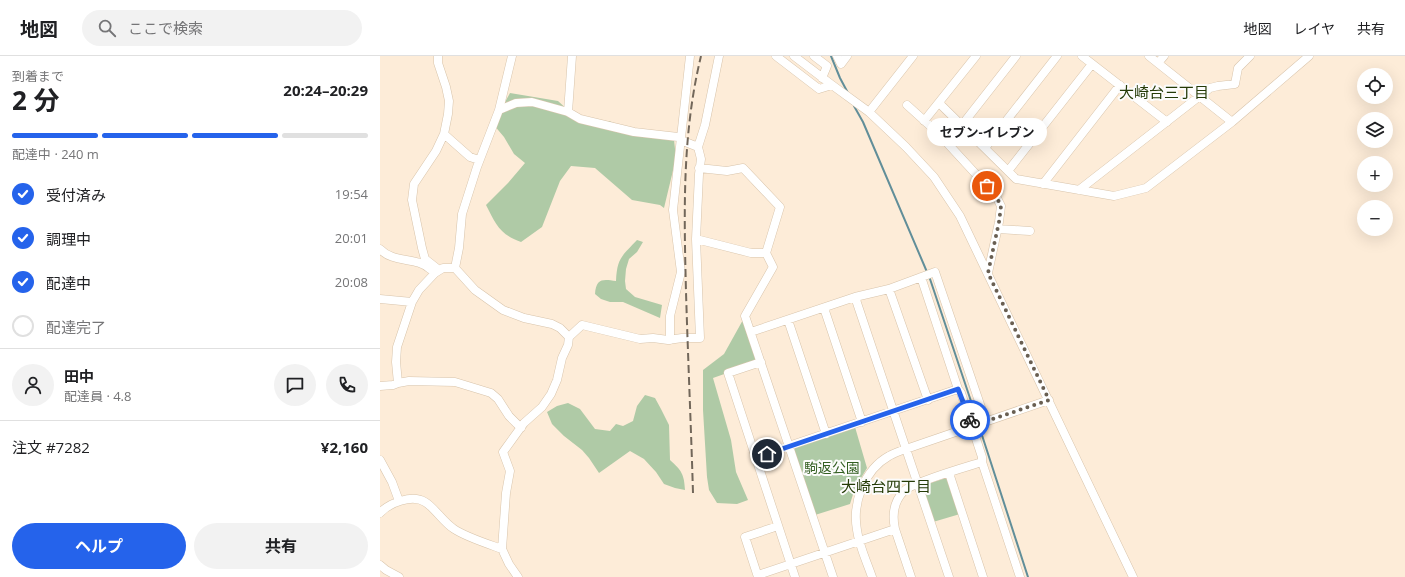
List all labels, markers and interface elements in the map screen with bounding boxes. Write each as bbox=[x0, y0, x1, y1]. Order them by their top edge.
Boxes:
search box bbox=[82, 10, 362, 46]
text: 地図 bbox=[20, 16, 58, 42]
icon: search bbox=[96, 17, 118, 39]
text: ここで検索 bbox=[128, 18, 203, 38]
text: 地図 bbox=[1243, 19, 1271, 38]
text: レイヤ bbox=[1293, 19, 1335, 38]
text: 共有 bbox=[1357, 19, 1385, 38]
text: 到着まで bbox=[12, 67, 64, 85]
map controls bbox=[1357, 68, 1393, 236]
button: locate bbox=[1357, 68, 1393, 104]
text: 20:24–20:29 bbox=[283, 80, 368, 100]
text: 2 分 bbox=[12, 82, 60, 118]
district label: 大崎台三丁目 bbox=[1119, 82, 1209, 102]
button: layers bbox=[1357, 112, 1393, 148]
callout: セブン-イレブン bbox=[927, 118, 1047, 146]
text: セブン-イレブン bbox=[939, 123, 1035, 141]
text: 配達中 · 240 m bbox=[12, 145, 99, 163]
button: + bbox=[1357, 156, 1393, 192]
pin bbox=[970, 169, 1004, 203]
icon: bag bbox=[976, 175, 998, 197]
icon: check bbox=[12, 183, 34, 205]
text: 受付済み bbox=[46, 185, 106, 205]
text: 19:54 bbox=[335, 185, 368, 203]
button: − bbox=[1357, 200, 1393, 236]
icon: check bbox=[12, 227, 34, 249]
text: 調理中 bbox=[46, 229, 91, 249]
text: 20:01 bbox=[335, 229, 368, 247]
icon: check bbox=[12, 271, 34, 293]
text: 配達中 bbox=[46, 273, 91, 293]
text: 20:08 bbox=[335, 273, 368, 291]
text: 配達完了 bbox=[46, 317, 106, 337]
button: person bbox=[12, 364, 54, 406]
button: chat bbox=[274, 364, 316, 406]
button: phone bbox=[326, 364, 368, 406]
text: 田中 bbox=[64, 366, 94, 386]
text: 配達員 · 4.8 bbox=[64, 387, 131, 405]
courier bbox=[950, 400, 990, 440]
icon: bike bbox=[959, 409, 981, 431]
text: 注文 #7282 bbox=[12, 437, 90, 457]
text: ¥2,160 bbox=[321, 437, 368, 457]
pin bbox=[750, 437, 784, 471]
icon: home bbox=[756, 443, 778, 465]
park label: 駒返公園 bbox=[804, 458, 860, 477]
district label: 大崎台四丁目 bbox=[841, 476, 931, 496]
button: ヘルプ bbox=[12, 523, 186, 569]
button: 共有 bbox=[194, 523, 368, 569]

